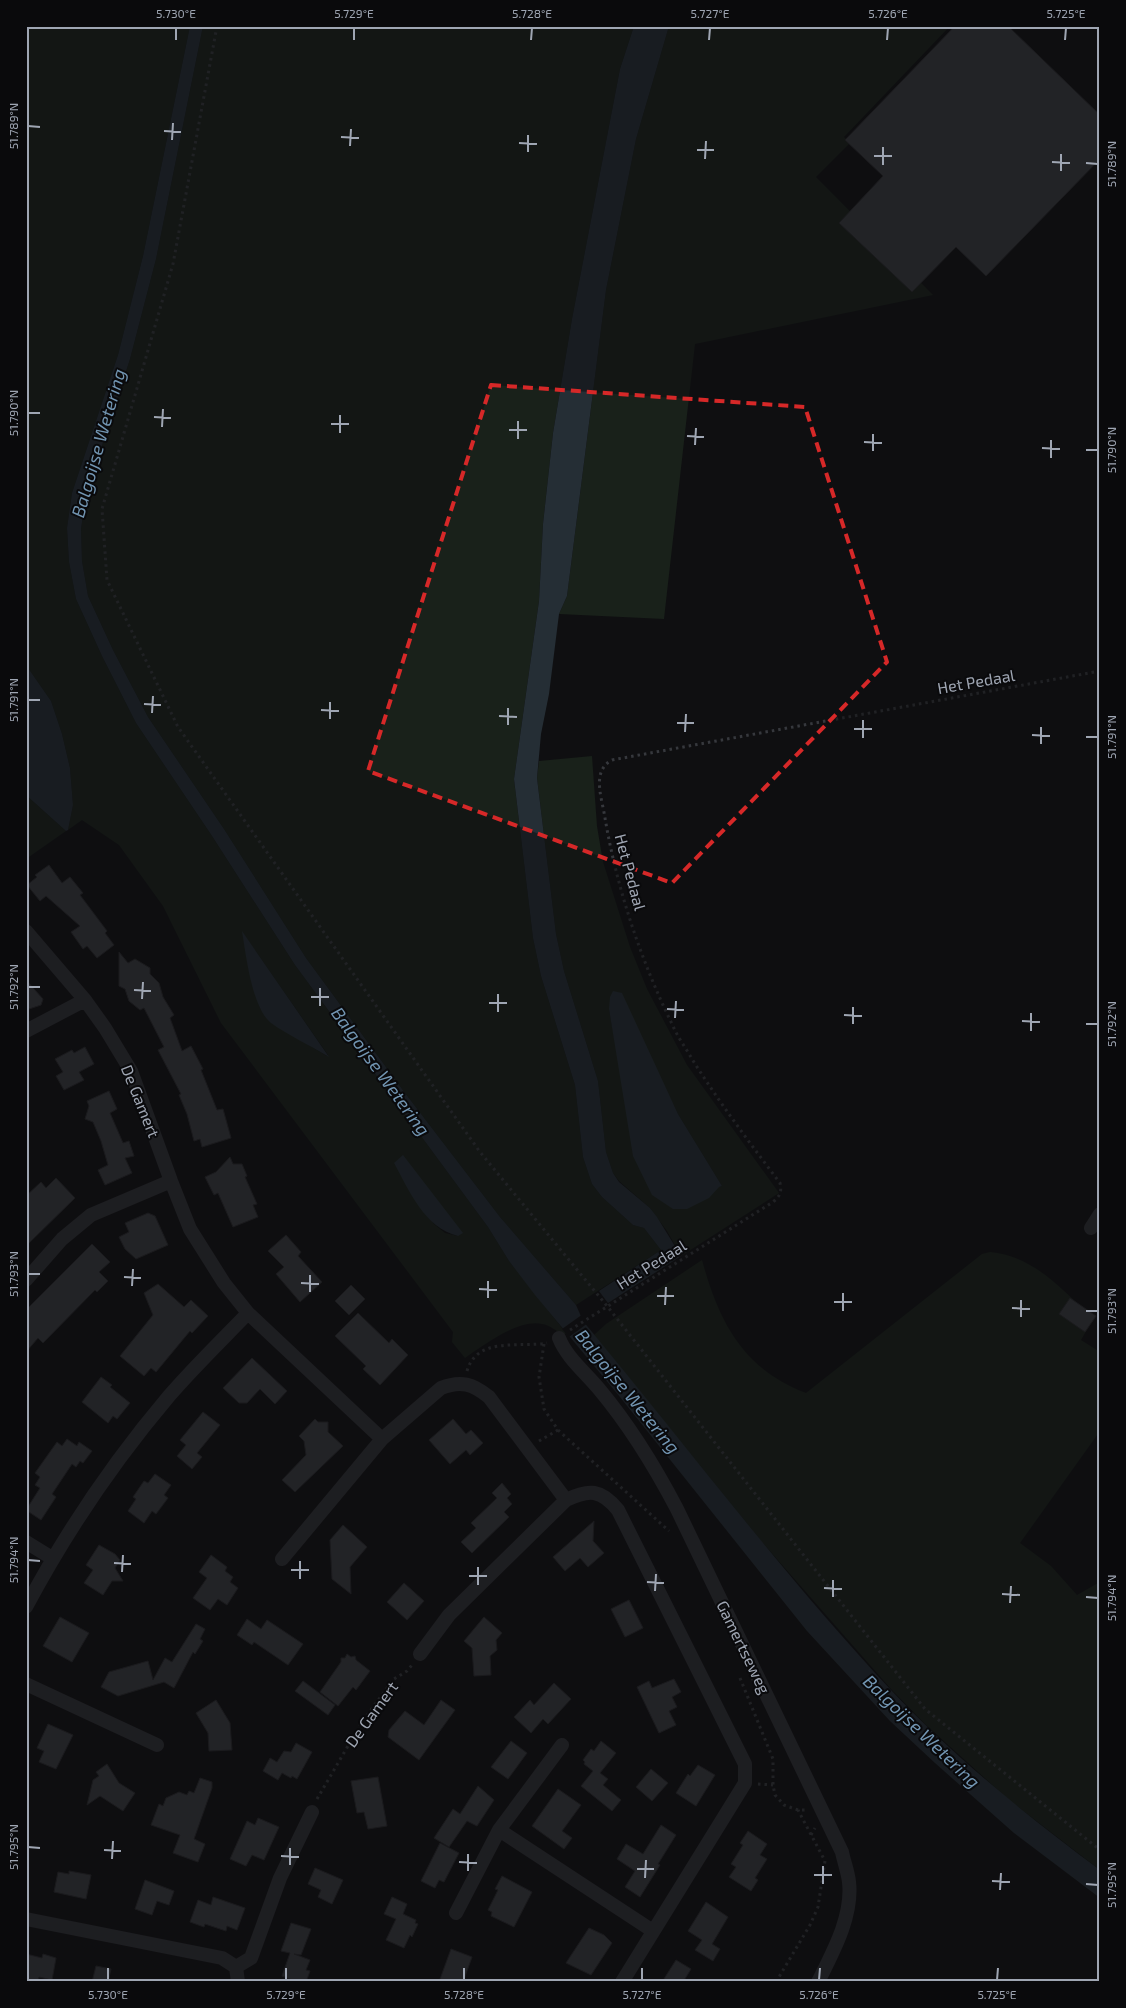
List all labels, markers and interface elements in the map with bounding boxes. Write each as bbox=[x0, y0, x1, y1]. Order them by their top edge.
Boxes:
text: 5.730°E bbox=[156, 6, 196, 20]
text: 5.729°E bbox=[334, 6, 374, 20]
text: 5.728°E bbox=[512, 6, 552, 20]
text: 5.727°E bbox=[691, 6, 730, 20]
text: 5.726°E bbox=[868, 6, 908, 20]
text: 5.725°E bbox=[1046, 6, 1086, 20]
text: 51.789°N bbox=[6, 103, 20, 149]
text: 51.789°N bbox=[1104, 141, 1118, 187]
water label: Balgoijse Wetering bbox=[66, 366, 130, 520]
text: 51.790°N bbox=[6, 390, 20, 436]
text: 51.790°N bbox=[1104, 427, 1118, 473]
street label: Het Pedaal bbox=[936, 665, 1016, 697]
text: 51.791°N bbox=[6, 678, 20, 722]
text: 51.791°N bbox=[1104, 715, 1118, 759]
street label: Het Pedaal bbox=[612, 832, 650, 913]
text: 51.792°N bbox=[6, 964, 20, 1010]
text: 51.792°N bbox=[1104, 1001, 1118, 1047]
water label: Balgoijse Wetering bbox=[327, 1002, 435, 1140]
street label: De Gamert bbox=[118, 1062, 164, 1140]
street label: Het Pedaal bbox=[613, 1235, 689, 1293]
text: 51.793°N bbox=[6, 1251, 20, 1297]
text: 51.793°N bbox=[1104, 1288, 1118, 1334]
water label: Balgoijse Wetering bbox=[571, 1324, 685, 1458]
text: 51.794°N bbox=[6, 1537, 20, 1583]
text: 51.794°N bbox=[1104, 1575, 1118, 1621]
street label: Gamertseweg bbox=[713, 1597, 775, 1697]
water label: Balgoijse Wetering bbox=[859, 1670, 985, 1792]
street label: De Gamert bbox=[341, 1677, 401, 1751]
text: 51.795°N bbox=[6, 1824, 20, 1870]
text: 51.795°N bbox=[1104, 1862, 1118, 1908]
text: 5.730°E bbox=[88, 1987, 128, 2001]
text: 5.729°E bbox=[266, 1987, 306, 2001]
text: 5.728°E bbox=[444, 1987, 484, 2001]
text: 5.727°E bbox=[623, 1987, 662, 2001]
text: 5.726°E bbox=[799, 1987, 839, 2001]
text: 5.725°E bbox=[977, 1987, 1017, 2001]

